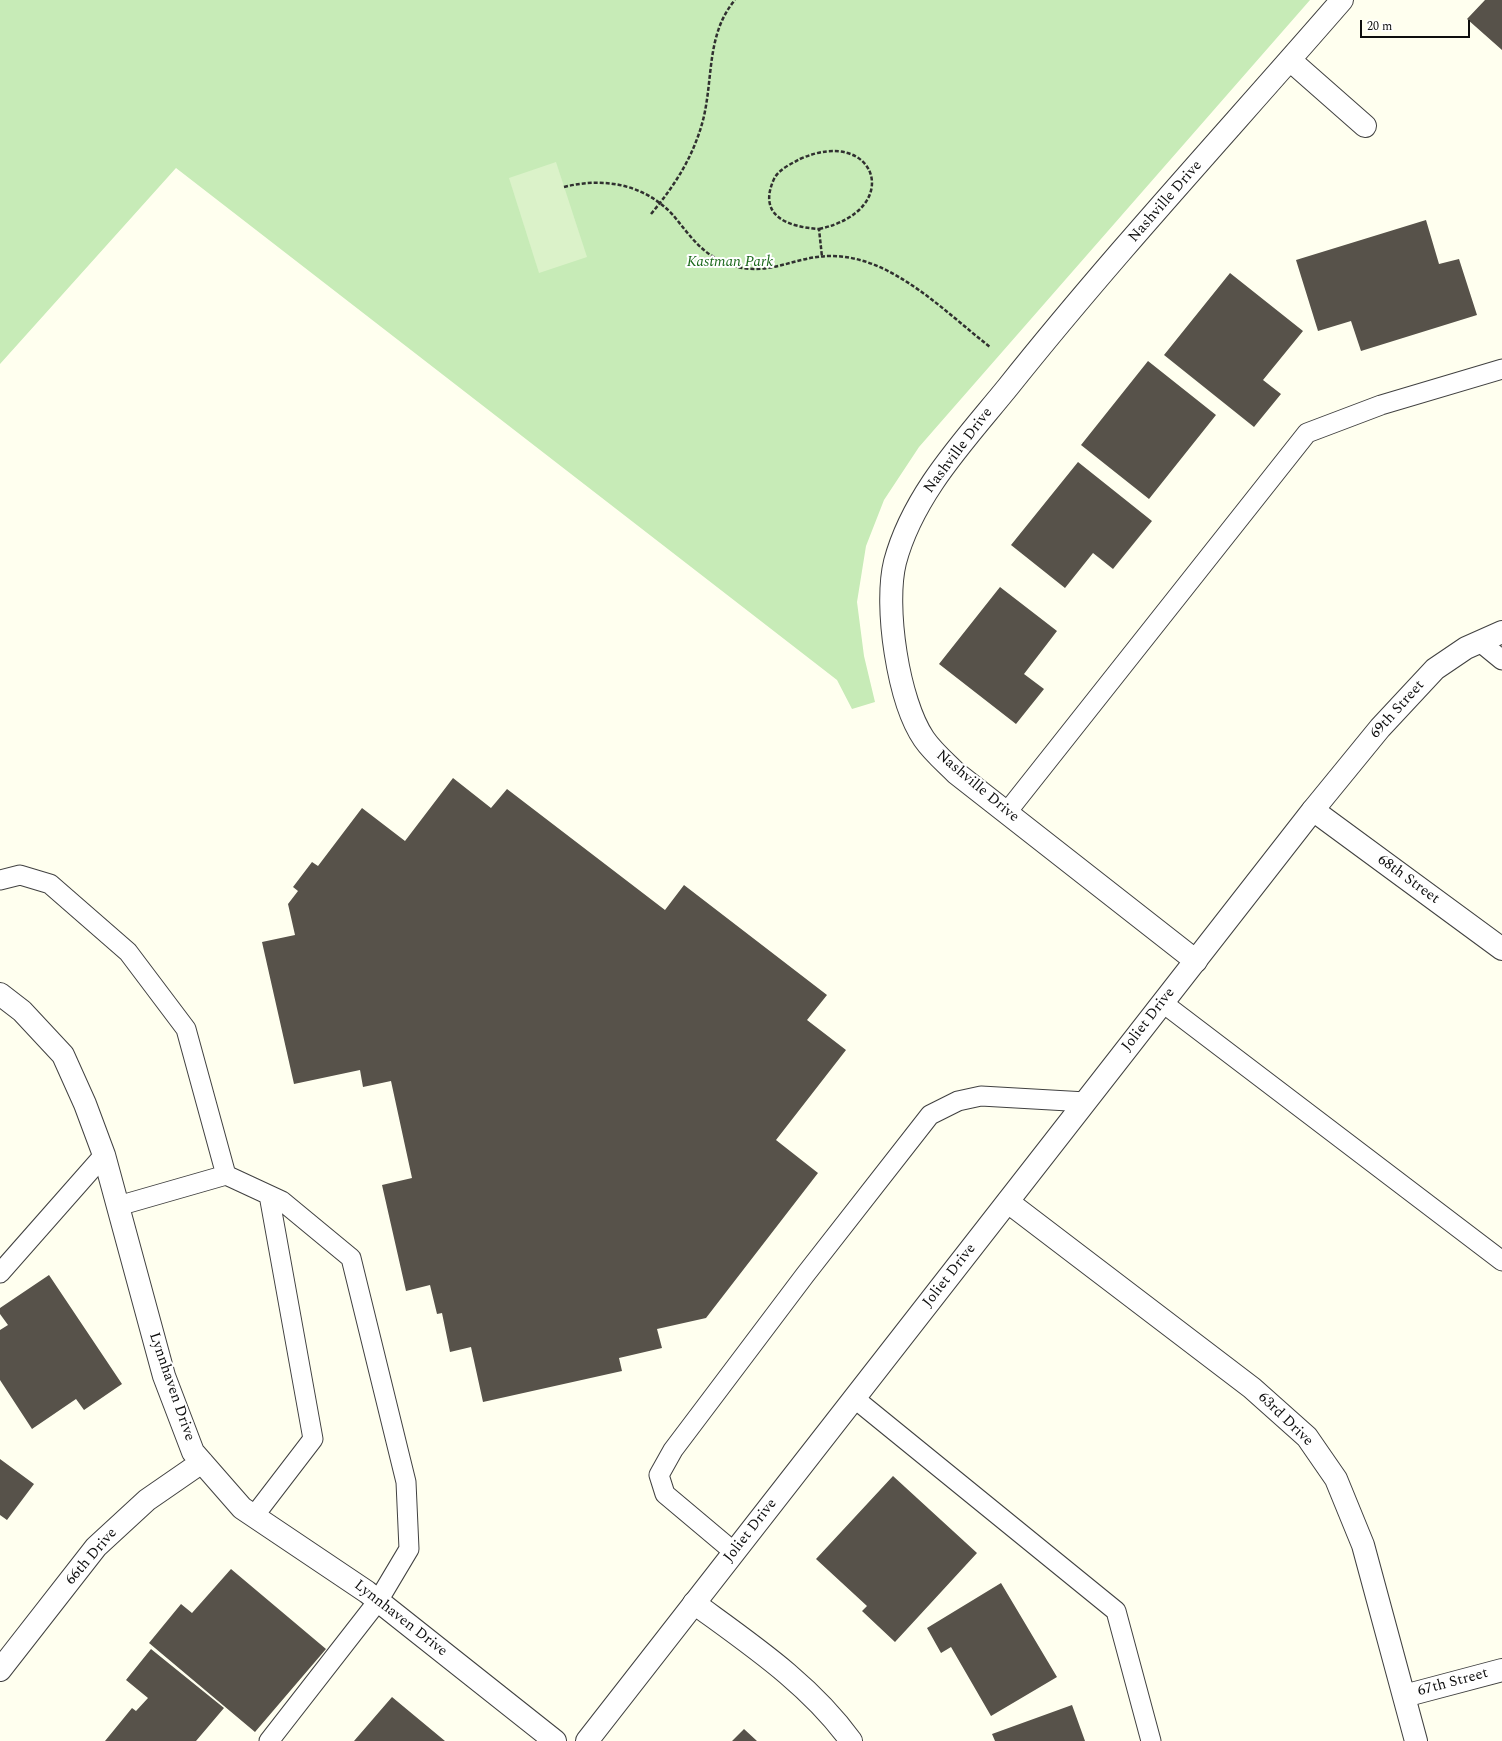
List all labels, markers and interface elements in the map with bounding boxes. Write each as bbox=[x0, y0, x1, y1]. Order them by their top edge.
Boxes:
scale bar bbox=[1362, 12, 1472, 38]
text: 20 m bbox=[1367, 17, 1392, 36]
street label: Nashville Drive bbox=[1126, 157, 1206, 247]
park label: Kastman Park bbox=[687, 254, 773, 272]
street label: Nashville Drive bbox=[921, 405, 997, 497]
street label: 69th Street bbox=[1367, 677, 1429, 743]
street label: Nashville Drive bbox=[932, 747, 1022, 827]
street label: 68th Street bbox=[1374, 852, 1442, 908]
street label: Joliet Drive bbox=[1119, 985, 1179, 1055]
street label: Joliet Drive bbox=[920, 1241, 980, 1311]
street label: Lynnhaven Drive bbox=[144, 1330, 198, 1444]
street label: 63rd Drive bbox=[1254, 1389, 1316, 1451]
street label: Joliet Drive bbox=[721, 1496, 781, 1566]
street label: 66th Drive bbox=[62, 1525, 122, 1589]
street label: Lynnhaven Drive bbox=[350, 1577, 450, 1661]
street label: 67th Street bbox=[1416, 1665, 1490, 1701]

